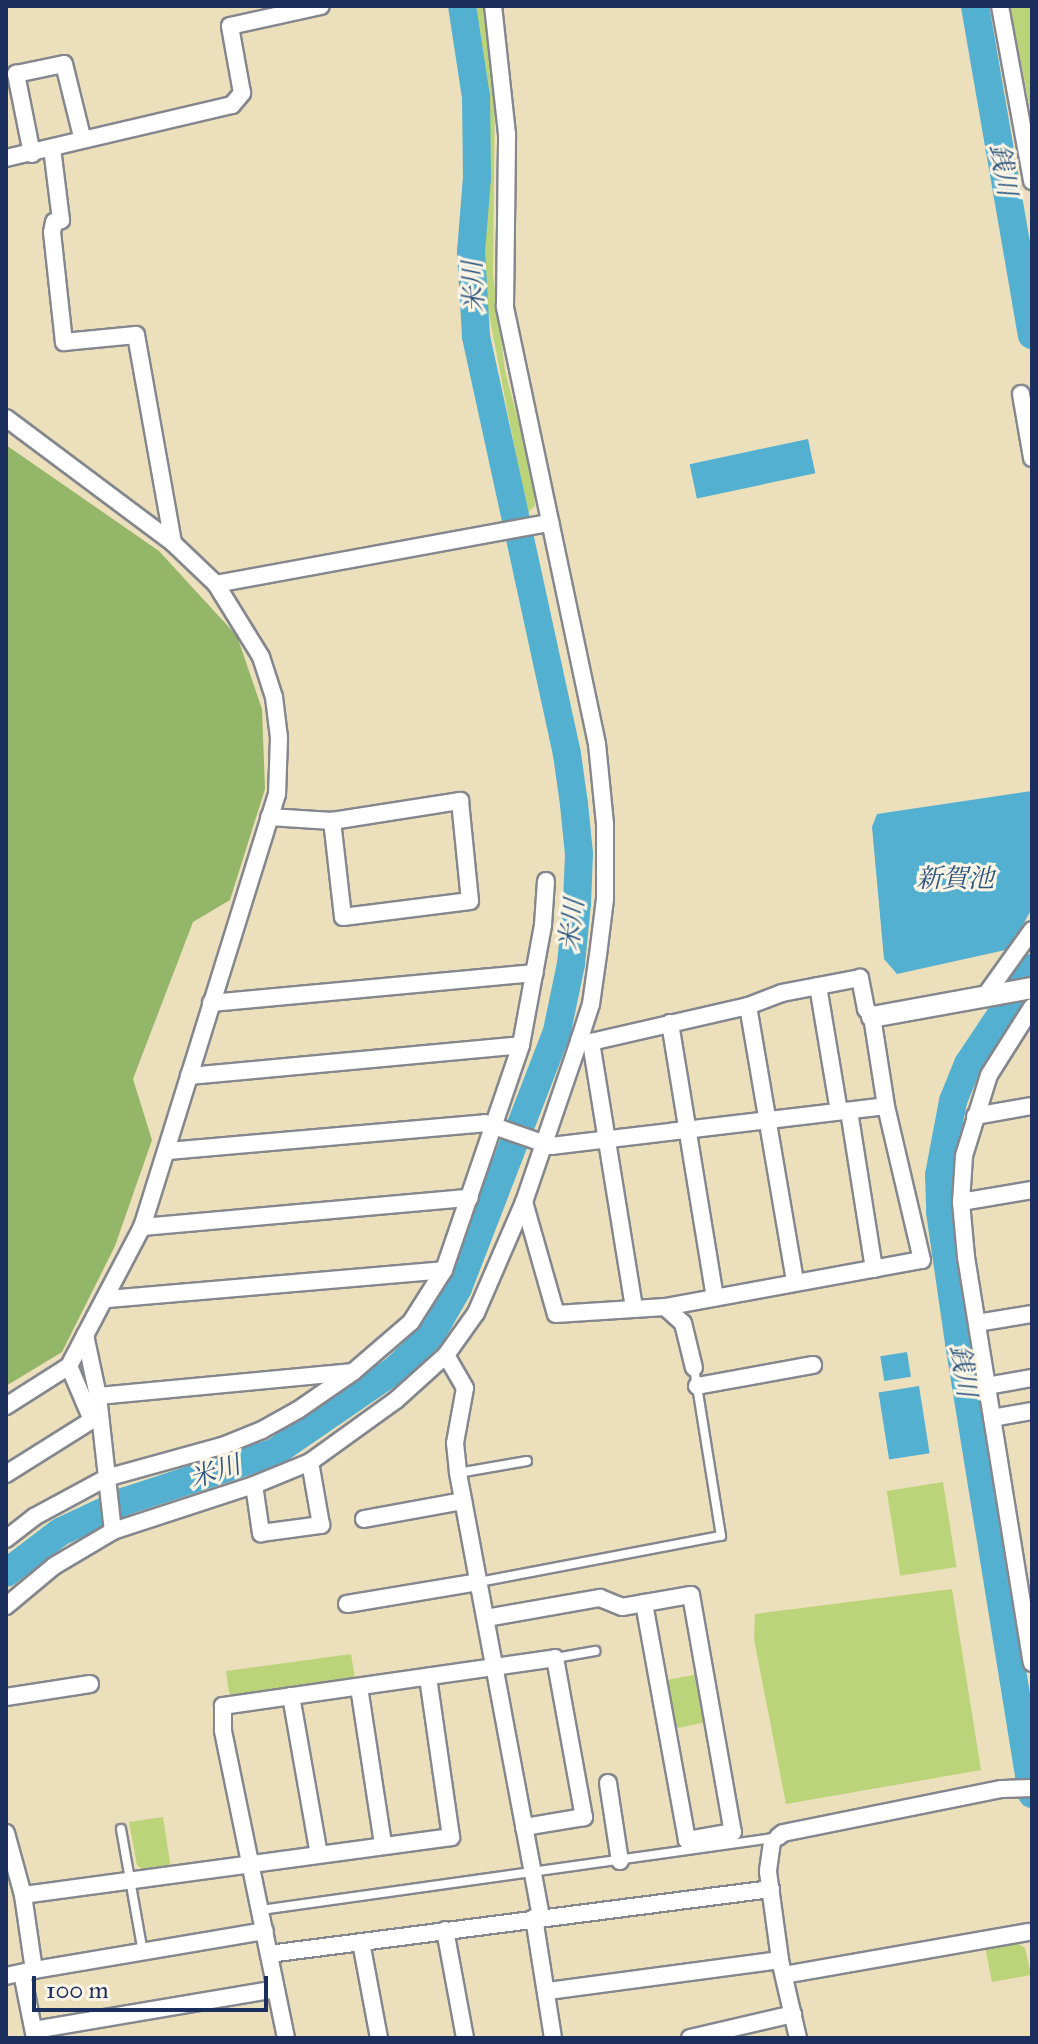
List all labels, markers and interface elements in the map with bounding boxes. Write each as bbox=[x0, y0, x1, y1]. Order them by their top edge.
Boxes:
water label: 銭川 bbox=[983, 142, 1023, 198]
water label: 米川 bbox=[457, 260, 491, 314]
water label: 新賀池 bbox=[916, 863, 994, 895]
water label: 米川 bbox=[553, 897, 591, 953]
water label: 銭川 bbox=[944, 1343, 982, 1399]
water label: 米川 bbox=[185, 1449, 245, 1495]
scale bar bbox=[36, 1960, 272, 2010]
text: 100 m bbox=[46, 1975, 109, 2005]

